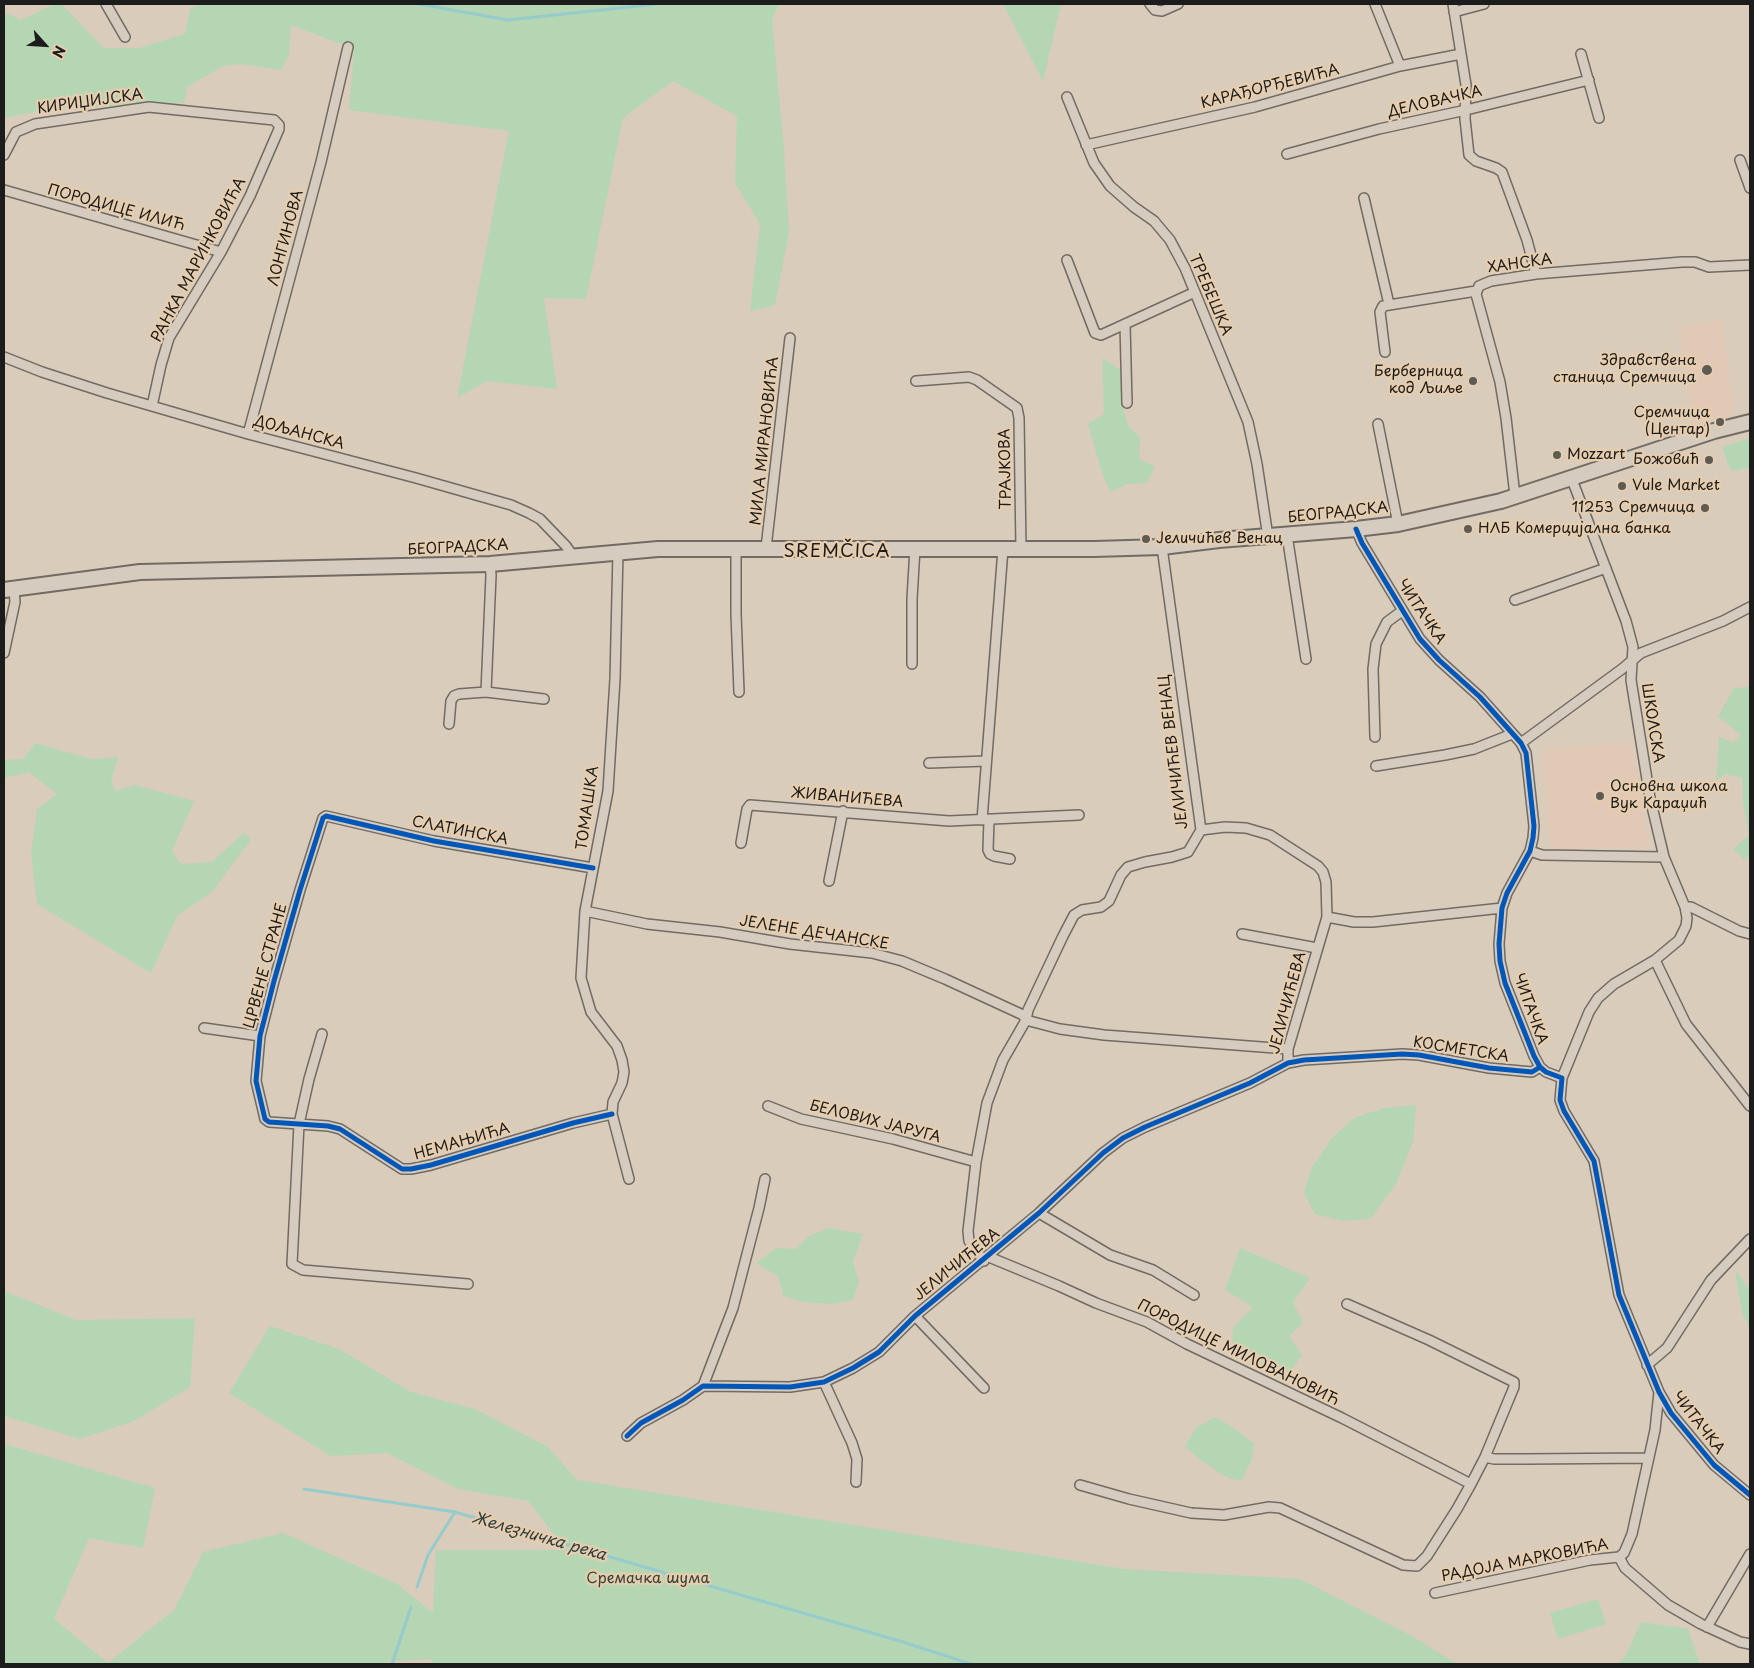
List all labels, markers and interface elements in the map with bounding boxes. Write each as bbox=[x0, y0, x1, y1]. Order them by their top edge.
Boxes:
north arrow bbox=[20, 20, 70, 70]
text: N bbox=[47, 42, 71, 61]
street label: КАРАЂОРЂЕВИЋА bbox=[1199, 61, 1341, 113]
street label: ДЕЛОВАЧКА bbox=[1386, 82, 1484, 122]
street label: КИРИЏИЈСКА bbox=[36, 86, 144, 118]
street label: РАНКА МАРИНКОВИЋА bbox=[148, 175, 250, 345]
street label: ПОРОДИЦЕ ИЛИЋ bbox=[45, 181, 187, 235]
street label: ЛОНГИНОВА bbox=[265, 188, 307, 288]
street label: ХАНСКА bbox=[1487, 251, 1553, 277]
street label: ТРЕБЕШКА bbox=[1185, 252, 1235, 338]
place label: Здравствена станица Сремчица bbox=[1553, 352, 1696, 387]
street label: МИЛА МИРАНОВИЋА bbox=[747, 356, 783, 526]
place label: Берберница код Љиље bbox=[1374, 363, 1463, 398]
marker: Здравствена станица Сремчица bbox=[1700, 363, 1714, 377]
marker: Берберница код Љиље bbox=[1467, 375, 1479, 387]
place label: Сремчица (Центар) bbox=[1633, 404, 1710, 439]
street label: ДОЉАНСКА bbox=[252, 412, 346, 454]
marker: Сремчица (Центар) bbox=[1714, 416, 1726, 428]
street label: ТРАЈКОВА bbox=[996, 428, 1016, 510]
place label: Mozzart bbox=[1567, 446, 1625, 464]
marker: Mozzart bbox=[1551, 449, 1563, 461]
place label: Божовић bbox=[1633, 451, 1699, 469]
marker: Божовић bbox=[1703, 454, 1715, 466]
place label: Vule Market bbox=[1632, 477, 1720, 495]
marker: Vule Market bbox=[1616, 480, 1628, 492]
street label: БЕОГРАДСКА bbox=[1287, 499, 1389, 527]
place label: 11253 Сремчица bbox=[1572, 499, 1695, 517]
marker: 11253 Сремчица bbox=[1699, 502, 1711, 514]
place label: НЛБ Комерцијална банка bbox=[1478, 520, 1671, 538]
marker: НЛБ Комерцијална банка bbox=[1462, 523, 1474, 535]
place label: Јеличићев Венац bbox=[1156, 530, 1283, 548]
marker: Јеличићев Венац bbox=[1140, 533, 1152, 545]
street label: БЕОГРАДСКА bbox=[407, 536, 509, 560]
district label: SREMČICA bbox=[783, 541, 891, 563]
street label: ЧИТАЧКА bbox=[1393, 576, 1449, 648]
street label: ЈЕЛИЧИЋЕВ ВЕНАЦ bbox=[1156, 674, 1192, 830]
street label: ШКОЛСКА bbox=[1637, 682, 1667, 764]
street label: ТОМАШКА bbox=[573, 765, 603, 851]
place label: Основна школа Вук Караџић bbox=[1610, 778, 1727, 813]
street label: ЖИВАНИЋЕВА bbox=[790, 784, 904, 812]
marker: Основна школа Вук Караџић bbox=[1594, 790, 1606, 802]
street label: СЛАТИНСКА bbox=[410, 813, 510, 849]
street label: ЦРВЕНЕ СТРАНЕ bbox=[241, 902, 291, 1030]
street label: ЈЕЛЕНЕ ДЕЧАНСКЕ bbox=[738, 912, 890, 954]
street label: ЈЕЛИЧИЋЕВА bbox=[1266, 950, 1310, 1056]
street label: ЧИТАЧКА bbox=[1509, 971, 1551, 1047]
street label: КОСМЕТСКА bbox=[1412, 1034, 1510, 1066]
street label: БЕЛОВИХ ЈАРУГА bbox=[808, 1097, 942, 1147]
street label: НЕМАЊИЋА bbox=[412, 1120, 512, 1164]
street label: ЈЕЛИЧИЋЕВА bbox=[911, 1225, 1003, 1305]
street label: ПОРОДИЦЕ МИЛОВАНОВИЋ bbox=[1134, 1296, 1342, 1410]
street label: ЧИТАЧКА bbox=[1668, 1388, 1728, 1458]
water label: Железничка река bbox=[470, 1509, 608, 1565]
street label: РАДОЈА МАРКОВИЋА bbox=[1440, 1536, 1610, 1586]
park label: Сремачка шума bbox=[586, 1570, 710, 1588]

